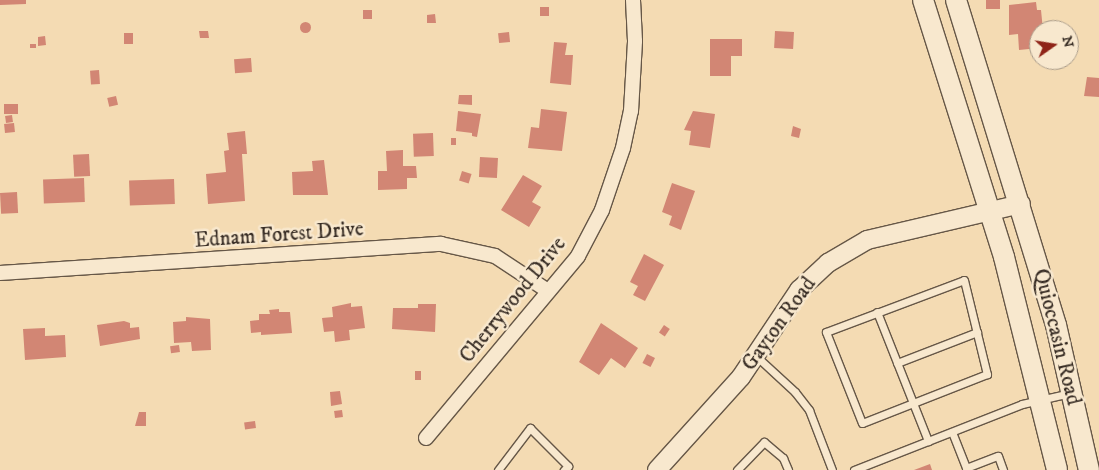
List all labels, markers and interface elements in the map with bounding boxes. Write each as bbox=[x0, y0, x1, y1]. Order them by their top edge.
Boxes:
north arrow bbox=[1029, 20, 1079, 70]
text: N bbox=[1058, 34, 1078, 49]
street label: Ednam Forest Drive bbox=[194, 217, 364, 253]
street label: Cherrywood Drive bbox=[455, 232, 571, 368]
street label: Quioccasin Road bbox=[1028, 266, 1086, 408]
street label: Gayton Road bbox=[737, 272, 821, 376]

